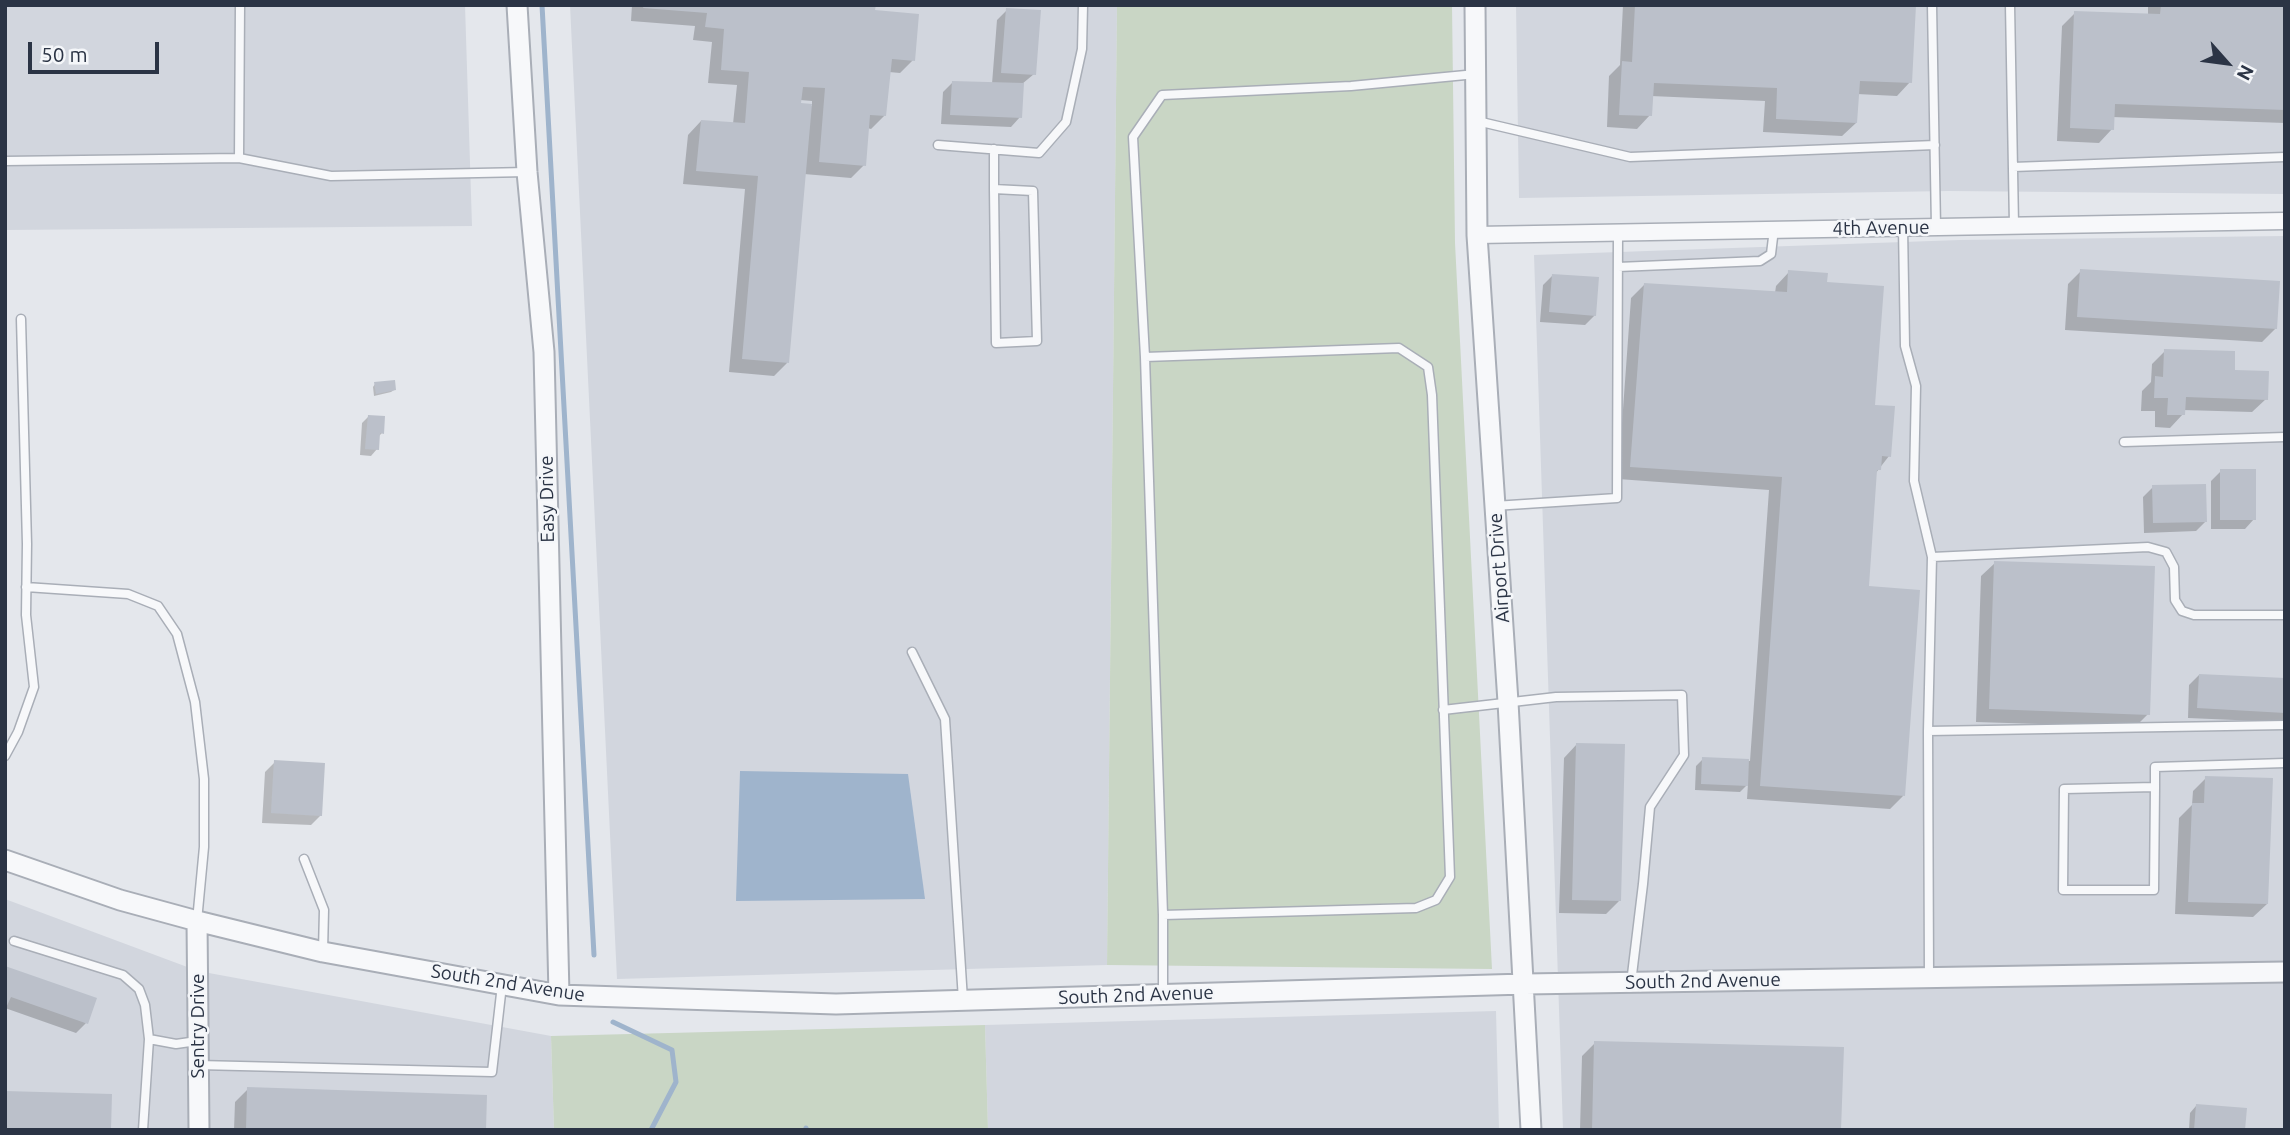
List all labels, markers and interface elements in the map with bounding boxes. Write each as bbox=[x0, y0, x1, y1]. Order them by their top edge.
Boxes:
scale bar bbox=[32, 28, 163, 72]
north arrow bbox=[2192, 28, 2262, 98]
text: 50 m bbox=[41, 42, 88, 66]
text: N bbox=[2232, 61, 2259, 84]
street label: 4th Avenue bbox=[1832, 216, 1930, 240]
street label: Easy Drive bbox=[535, 455, 559, 543]
street label: Airport Drive bbox=[1484, 512, 1514, 624]
street label: South 2nd Avenue bbox=[429, 960, 587, 1006]
street label: South 2nd Avenue bbox=[1625, 968, 1781, 994]
street label: Sentry Drive bbox=[187, 974, 209, 1078]
street label: South 2nd Avenue bbox=[1058, 981, 1214, 1009]

